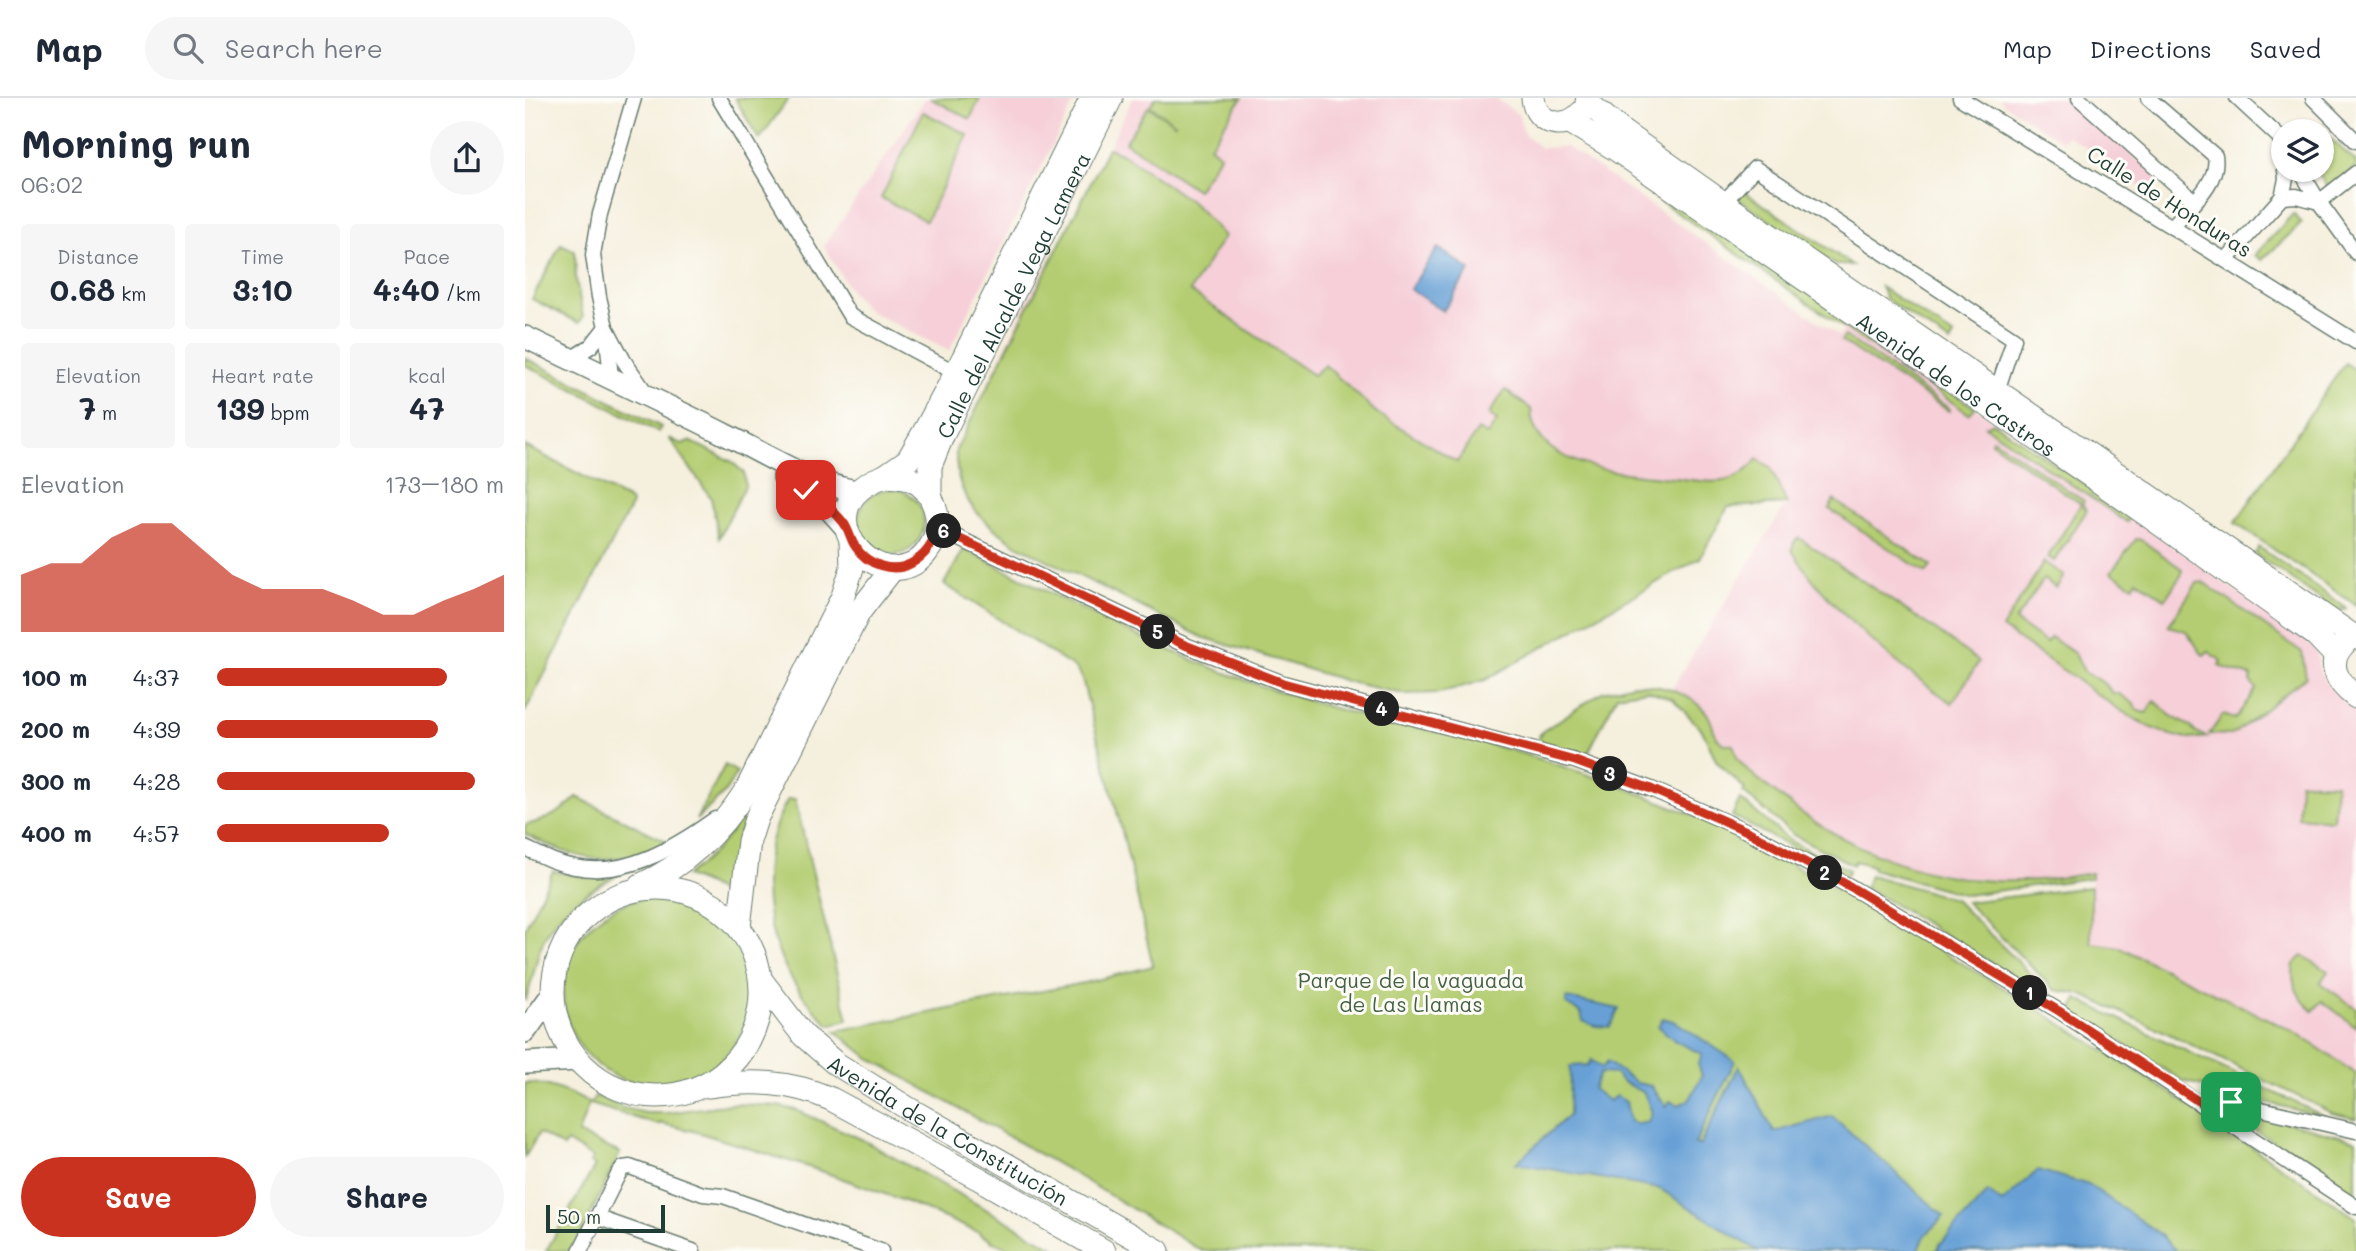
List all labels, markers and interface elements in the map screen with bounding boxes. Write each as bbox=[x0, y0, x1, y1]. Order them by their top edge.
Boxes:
search box bbox=[145, 17, 635, 80]
text: Map bbox=[35, 27, 103, 70]
icon: search bbox=[169, 29, 207, 67]
text: Search here bbox=[225, 31, 383, 65]
text: Map bbox=[2003, 33, 2052, 64]
text: Directions bbox=[2090, 33, 2212, 64]
text: Saved bbox=[2250, 33, 2321, 64]
text: Morning run bbox=[21, 118, 251, 168]
map controls bbox=[2271, 119, 2334, 182]
button: layers bbox=[2271, 119, 2334, 182]
button: share bbox=[430, 121, 504, 195]
street label: Calle de Honduras bbox=[2083, 139, 2257, 263]
street label: Calle del Alcalde Vega Lamera bbox=[930, 147, 1095, 442]
text: 06:02 bbox=[21, 169, 83, 199]
text: Distance bbox=[57, 244, 139, 269]
text: Time bbox=[241, 244, 284, 269]
text: Pace bbox=[404, 244, 450, 269]
text: 0.68 bbox=[50, 269, 115, 309]
text: 3:10 bbox=[232, 269, 293, 309]
text: 4:40 bbox=[373, 269, 440, 309]
text: km bbox=[115, 281, 146, 306]
text: /km bbox=[440, 281, 481, 306]
street label: Avenida de los Castros bbox=[1852, 306, 2062, 462]
text: Elevation bbox=[56, 363, 141, 388]
text: Heart rate bbox=[211, 363, 314, 388]
text: kcal bbox=[408, 363, 446, 388]
text: 7 bbox=[79, 388, 96, 428]
text: 139 bbox=[215, 388, 265, 428]
text: 47 bbox=[409, 388, 445, 428]
text: m bbox=[96, 400, 117, 425]
text: bpm bbox=[265, 400, 310, 425]
pin bbox=[776, 460, 836, 520]
text: Elevation bbox=[21, 469, 124, 499]
text: 173–180 m bbox=[385, 469, 504, 499]
icon: check bbox=[787, 471, 825, 509]
pin: 6 bbox=[927, 514, 961, 548]
text: 6 bbox=[938, 518, 949, 543]
pin: 5 bbox=[1141, 614, 1175, 650]
text: 5 bbox=[1152, 619, 1163, 644]
text: 100 m bbox=[21, 662, 87, 692]
text: 4:37 bbox=[133, 662, 180, 692]
pin: 4 bbox=[1365, 692, 1399, 726]
text: 4 bbox=[1375, 696, 1388, 721]
text: 200 m bbox=[21, 714, 90, 744]
text: 4:39 bbox=[133, 714, 181, 744]
pin: 3 bbox=[1593, 756, 1627, 792]
text: 3 bbox=[1604, 761, 1615, 786]
text: 300 m bbox=[21, 766, 91, 796]
text: 4:28 bbox=[133, 766, 180, 796]
text: 400 m bbox=[21, 818, 92, 848]
text: 4:57 bbox=[133, 818, 180, 848]
pin: 2 bbox=[1807, 856, 1843, 890]
text: 2 bbox=[1819, 860, 1830, 885]
park label: Parque de la vaguada de Las Llamas bbox=[1298, 966, 1524, 1017]
pin: 1 bbox=[2013, 976, 2047, 1010]
text: 1 bbox=[2025, 980, 2034, 1005]
street label: Avenida de la Constitución bbox=[823, 1048, 1073, 1211]
pin bbox=[2201, 1072, 2261, 1132]
icon: arrive bbox=[2212, 1083, 2250, 1121]
button: Save bbox=[21, 1157, 256, 1237]
button: Share bbox=[270, 1157, 504, 1237]
scale bar bbox=[546, 1202, 665, 1234]
text: 50 m bbox=[557, 1204, 601, 1229]

